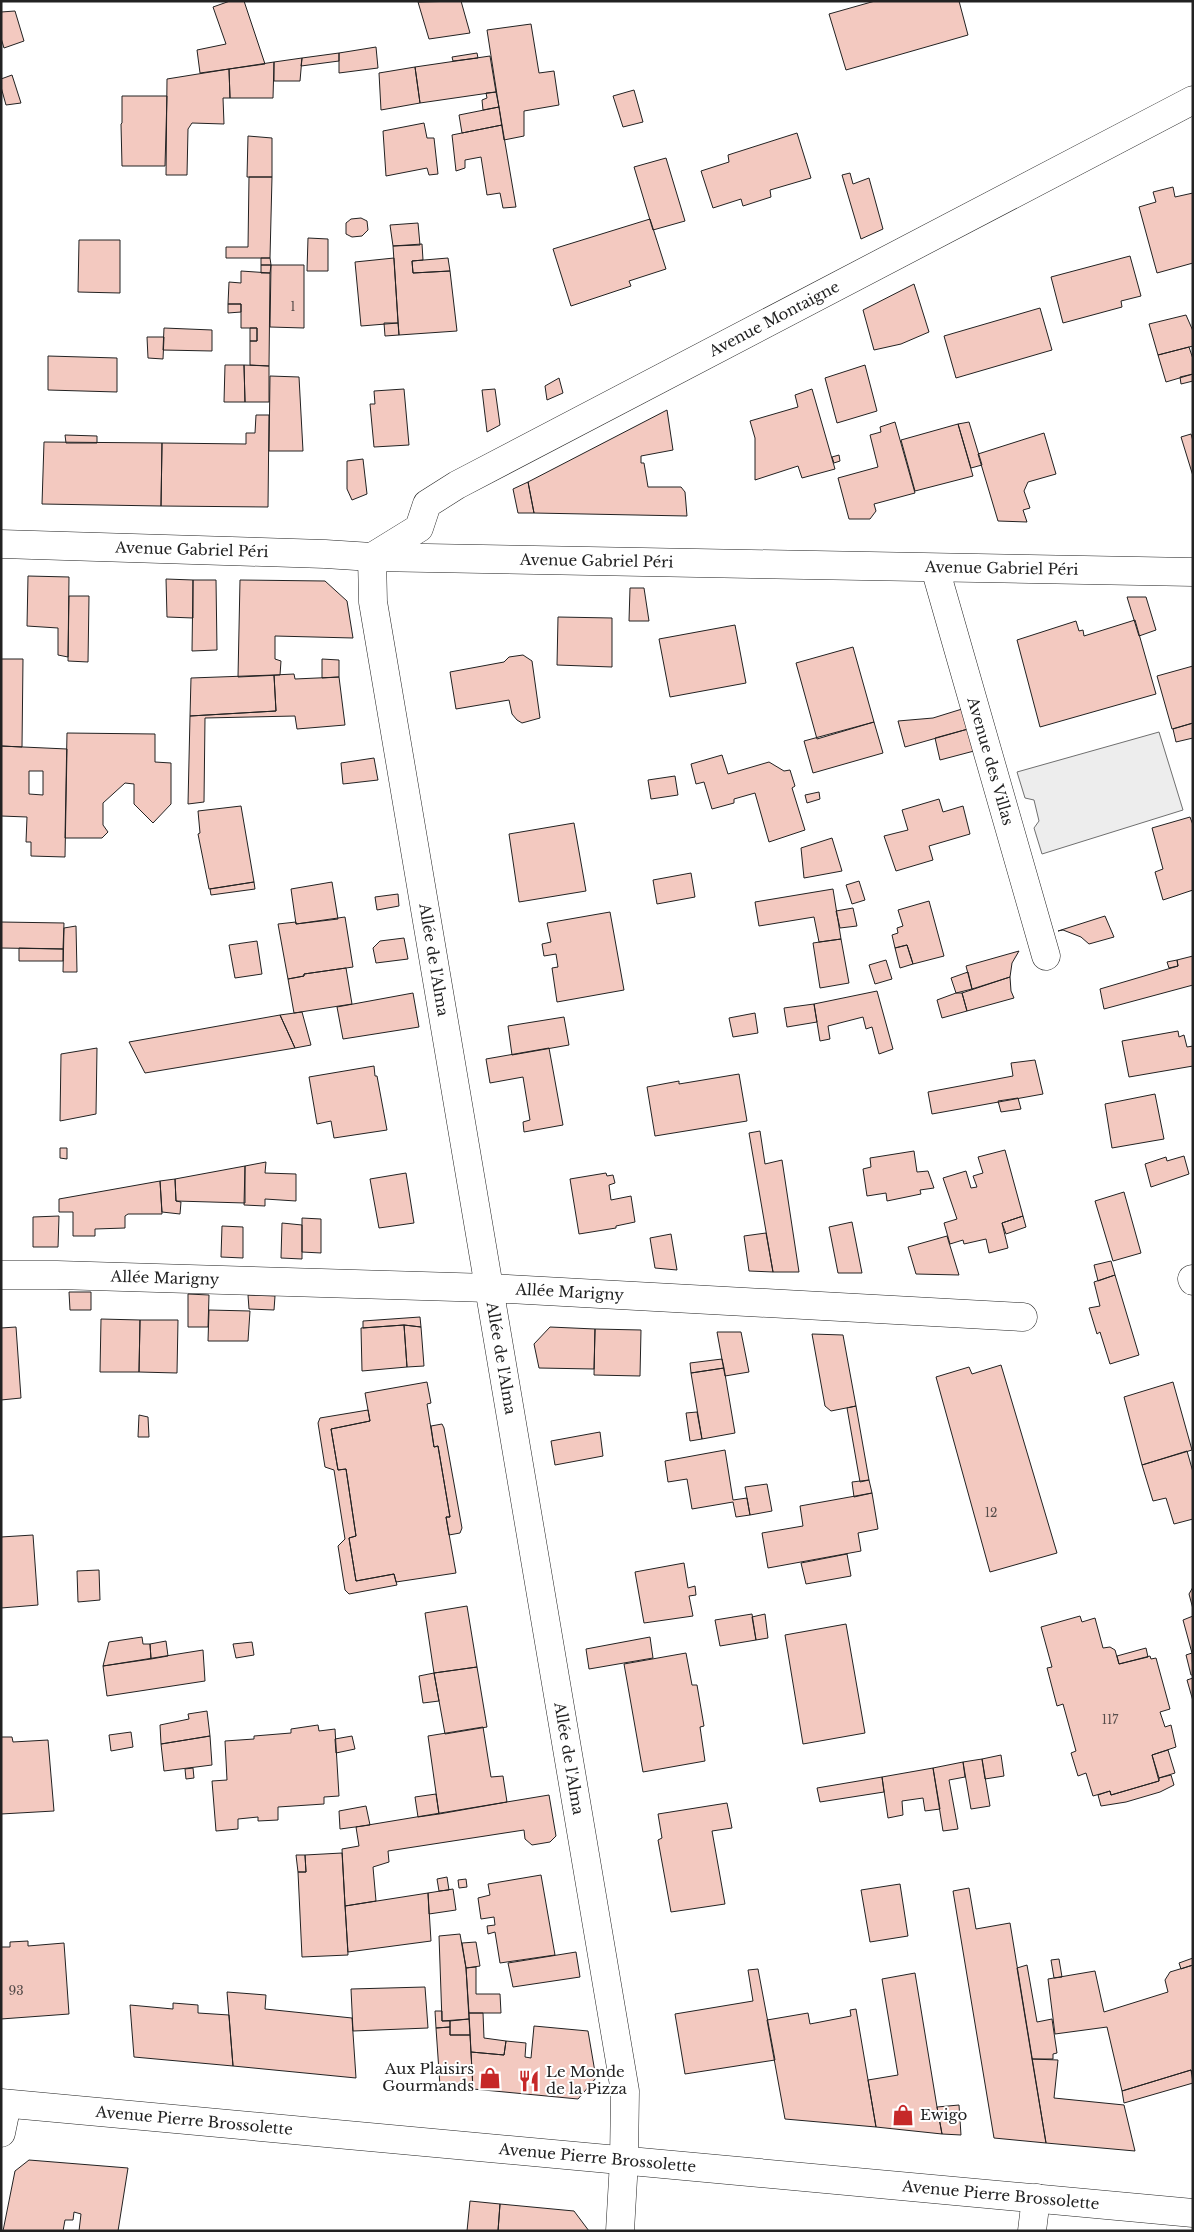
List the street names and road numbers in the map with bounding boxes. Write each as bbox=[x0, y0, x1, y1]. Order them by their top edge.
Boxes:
street label: Avenue Montaigne bbox=[705, 277, 842, 361]
street label: Avenue Gabriel Péri bbox=[114, 537, 269, 561]
street label: Avenue Gabriel Péri bbox=[519, 550, 674, 572]
street label: Avenue Gabriel Péri bbox=[924, 557, 1079, 579]
street label: Avenue des Villas bbox=[963, 694, 1018, 828]
street label: Allée de l'Alma bbox=[415, 901, 453, 1018]
street label: Allée Marigny bbox=[109, 1267, 220, 1289]
street label: Allée Marigny bbox=[514, 1279, 625, 1304]
street label: Allée de l'Alma bbox=[482, 1299, 520, 1417]
street label: Allée de l'Alma bbox=[550, 1700, 588, 1817]
street label: Avenue Pierre Brossolette bbox=[94, 2102, 294, 2139]
street label: Avenue Pierre Brossolette bbox=[497, 2139, 697, 2176]
street label: Avenue Pierre Brossolette bbox=[900, 2176, 1100, 2213]

